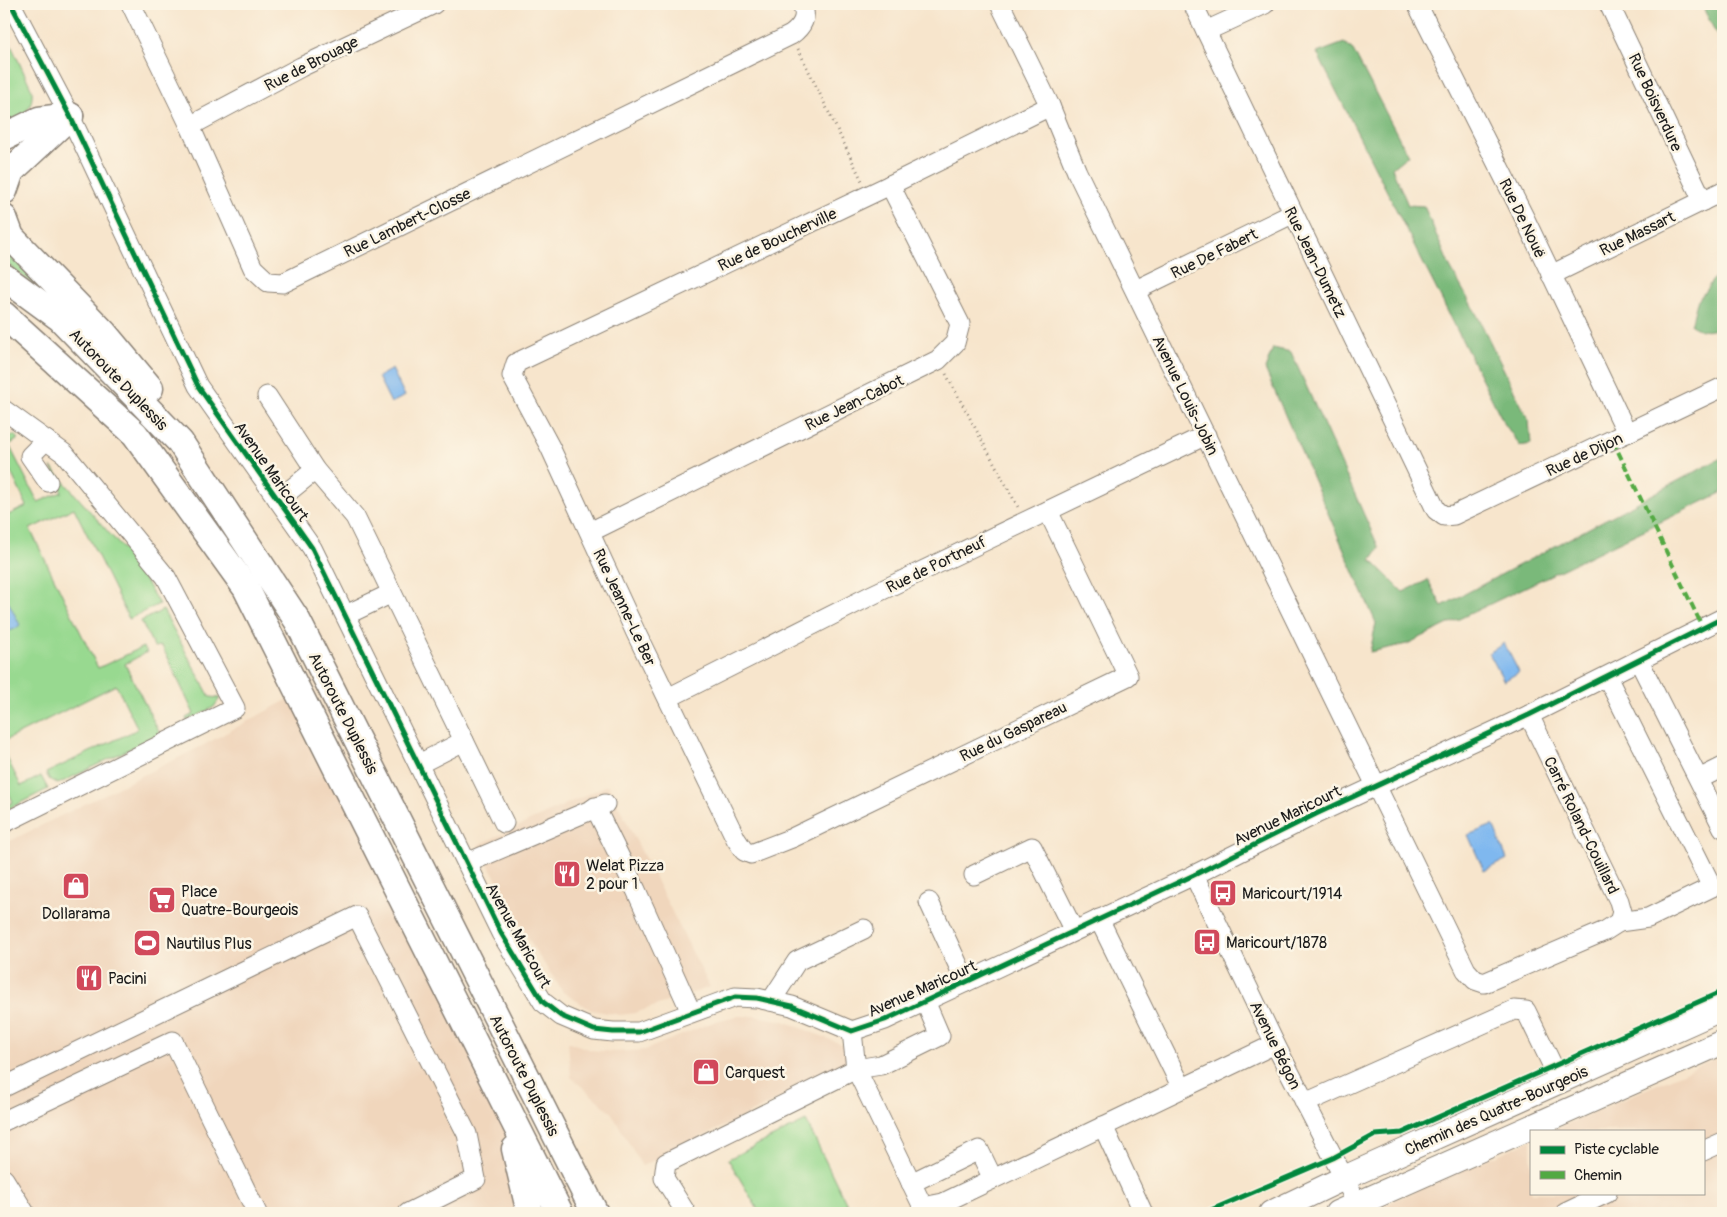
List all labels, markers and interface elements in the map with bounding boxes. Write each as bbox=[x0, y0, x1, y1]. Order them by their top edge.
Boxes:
street label: Rue de Brouage bbox=[261, 32, 362, 96]
street label: Rue Boisverdure bbox=[1624, 50, 1687, 155]
street label: Rue De Nouë bbox=[1494, 175, 1550, 261]
street label: Rue Lambert-Closse bbox=[341, 183, 474, 262]
street label: Rue de Boucherville bbox=[715, 204, 840, 276]
street label: Rue Jean-Dumetz bbox=[1280, 204, 1351, 321]
street label: Rue Massart bbox=[1596, 207, 1679, 261]
street label: Rue De Fabert bbox=[1168, 224, 1262, 284]
street label: Autoroute Duplessis bbox=[65, 325, 172, 435]
street label: Avenue Louis-Jobin bbox=[1147, 332, 1223, 459]
street label: Rue Jean-Cabot bbox=[802, 370, 908, 435]
street label: Avenue Maricourt bbox=[229, 418, 313, 526]
street label: Rue de Dijon bbox=[1543, 428, 1626, 481]
street label: Rue de Portneuf bbox=[883, 532, 990, 598]
street label: Rue Jeanne-Le Ber bbox=[588, 546, 660, 669]
street label: Autoroute Duplessis bbox=[304, 649, 382, 778]
street label: Rue du Gaspareau bbox=[957, 697, 1070, 766]
street label: Carré Roland-Couillard bbox=[1539, 753, 1623, 898]
street label: Avenue Maricourt bbox=[1230, 781, 1345, 851]
place label: Welat Pizza 2 pour 1 bbox=[586, 856, 664, 894]
restaurant icon: Welat Pizza 2 pour 1 bbox=[552, 859, 582, 889]
shop icon: Dollarama bbox=[61, 871, 91, 901]
bus stop icon: Maricourt/1914 bbox=[1208, 878, 1238, 908]
street label: Avenue Maricourt bbox=[481, 879, 556, 992]
place label: Place Quatre-Bourgeois bbox=[181, 882, 298, 920]
place label: Maricourt/1914 bbox=[1242, 884, 1342, 904]
supermarket icon: Place Quatre-Bourgeois bbox=[147, 885, 177, 915]
place label: Dollarama bbox=[42, 904, 110, 924]
bus stop icon: Maricourt/1878 bbox=[1192, 927, 1222, 957]
sports icon: Nautilus Plus bbox=[132, 928, 162, 958]
place label: Maricourt/1878 bbox=[1226, 933, 1327, 953]
place label: Nautilus Plus bbox=[166, 934, 252, 954]
street label: Avenue Maricourt bbox=[865, 956, 980, 1022]
restaurant icon: Pacini bbox=[74, 963, 104, 993]
place label: Pacini bbox=[108, 969, 147, 989]
street label: Avenue Bégon bbox=[1245, 998, 1305, 1093]
street label: Autoroute Duplessis bbox=[485, 1011, 563, 1140]
shop icon: Carquest bbox=[691, 1057, 721, 1087]
street label: Chemin des Quatre-Bourgeois bbox=[1402, 1061, 1591, 1160]
place label: Carquest bbox=[725, 1063, 786, 1083]
legend bbox=[1530, 1130, 1704, 1194]
text: Piste cyclable bbox=[1574, 1140, 1659, 1159]
text: Chemin bbox=[1574, 1166, 1622, 1185]

